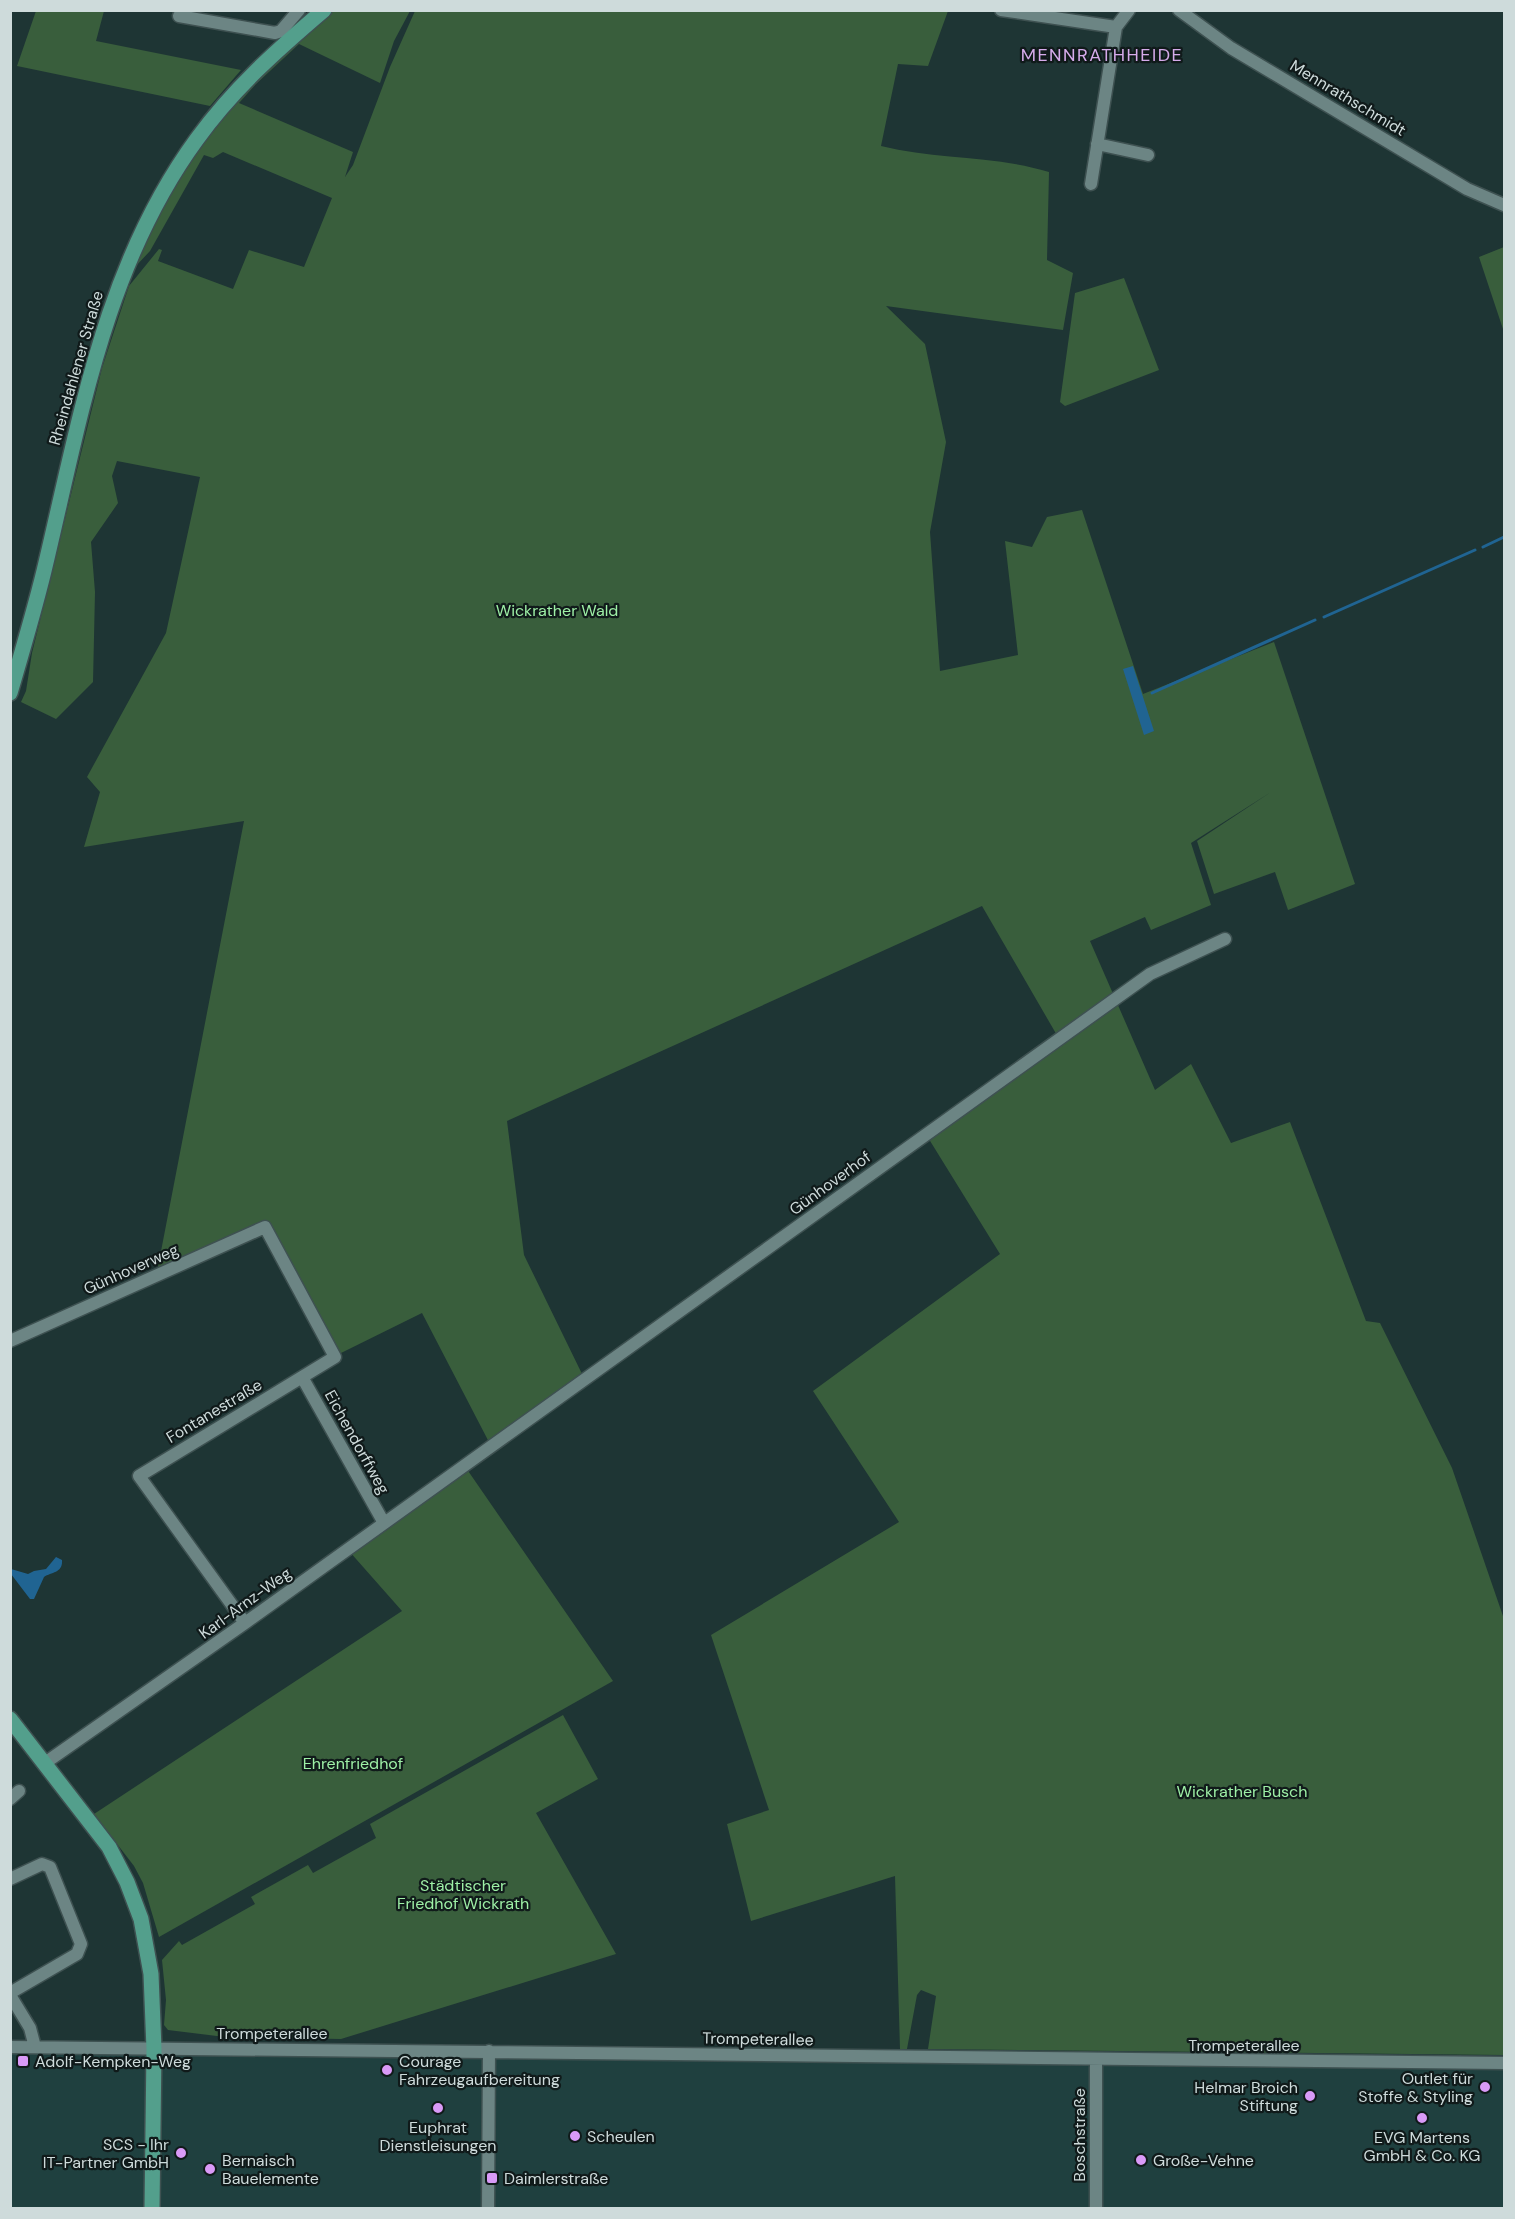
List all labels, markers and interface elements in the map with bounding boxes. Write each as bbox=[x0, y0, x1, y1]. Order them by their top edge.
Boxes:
district label: MENNRATHHEIDE bbox=[1021, 43, 1183, 67]
street label: Mennrathschmidt bbox=[1286, 55, 1410, 141]
street label: Rheindahlener Straße bbox=[44, 288, 108, 448]
park label: Wickrather Wald bbox=[496, 600, 618, 621]
street label: Günhoverhof bbox=[785, 1146, 875, 1220]
street label: Günhoverweg bbox=[80, 1239, 182, 1299]
street label: Fontanestraße bbox=[162, 1374, 266, 1448]
street label: Eichendorffweg bbox=[320, 1386, 394, 1498]
street label: Karl-Arnz-Weg bbox=[195, 1562, 295, 1644]
park label: Ehrenfriedhof bbox=[303, 1753, 403, 1774]
park label: Wickrather Busch bbox=[1177, 1781, 1307, 1802]
park label: Städtischer Friedhof Wickrath bbox=[397, 1875, 529, 1914]
street label: Trompeterallee bbox=[216, 2023, 328, 2044]
street label: Trompeterallee bbox=[702, 2028, 814, 2050]
street label: Trompeterallee bbox=[1188, 2035, 1300, 2056]
place label: Adolf-Kempken-Weg bbox=[35, 2051, 191, 2072]
place label: Courage Fahrzeugaufbereitung bbox=[399, 2051, 560, 2090]
marker: Adolf-Kempken-Weg bbox=[16, 2054, 30, 2068]
marker: Courage Fahrzeugaufbereitung bbox=[380, 2063, 394, 2077]
place label: Outlet für Stoffe & Styling bbox=[1358, 2068, 1473, 2107]
place label: Helmar Broich Stiftung bbox=[1194, 2077, 1298, 2116]
marker: Outlet für Stoffe & Styling bbox=[1478, 2080, 1492, 2094]
street label: Boschstraße bbox=[1069, 2088, 1090, 2182]
marker: Helmar Broich Stiftung bbox=[1303, 2089, 1317, 2103]
marker: Euphrat Dienstleisungen bbox=[431, 2101, 445, 2115]
marker: EVG Martens GmbH & Co. KG bbox=[1415, 2111, 1429, 2125]
place label: Euphrat Dienstleisungen bbox=[380, 2117, 496, 2156]
place label: Scheulen bbox=[587, 2126, 655, 2147]
place label: EVG Martens GmbH & Co. KG bbox=[1364, 2127, 1480, 2166]
marker: Scheulen bbox=[568, 2129, 582, 2143]
place label: SCS - Ihr IT-Partner GmbH bbox=[43, 2134, 169, 2173]
marker: SCS - Ihr IT-Partner GmbH bbox=[174, 2146, 188, 2160]
place label: Bernaisch Bauelemente bbox=[222, 2150, 319, 2189]
place label: Große-Vehne bbox=[1153, 2150, 1254, 2171]
marker: Große-Vehne bbox=[1134, 2153, 1148, 2167]
marker: Bernaisch Bauelemente bbox=[203, 2162, 217, 2176]
place label: Daimlerstraße bbox=[504, 2168, 608, 2189]
marker: Daimlerstraße bbox=[485, 2171, 499, 2185]

